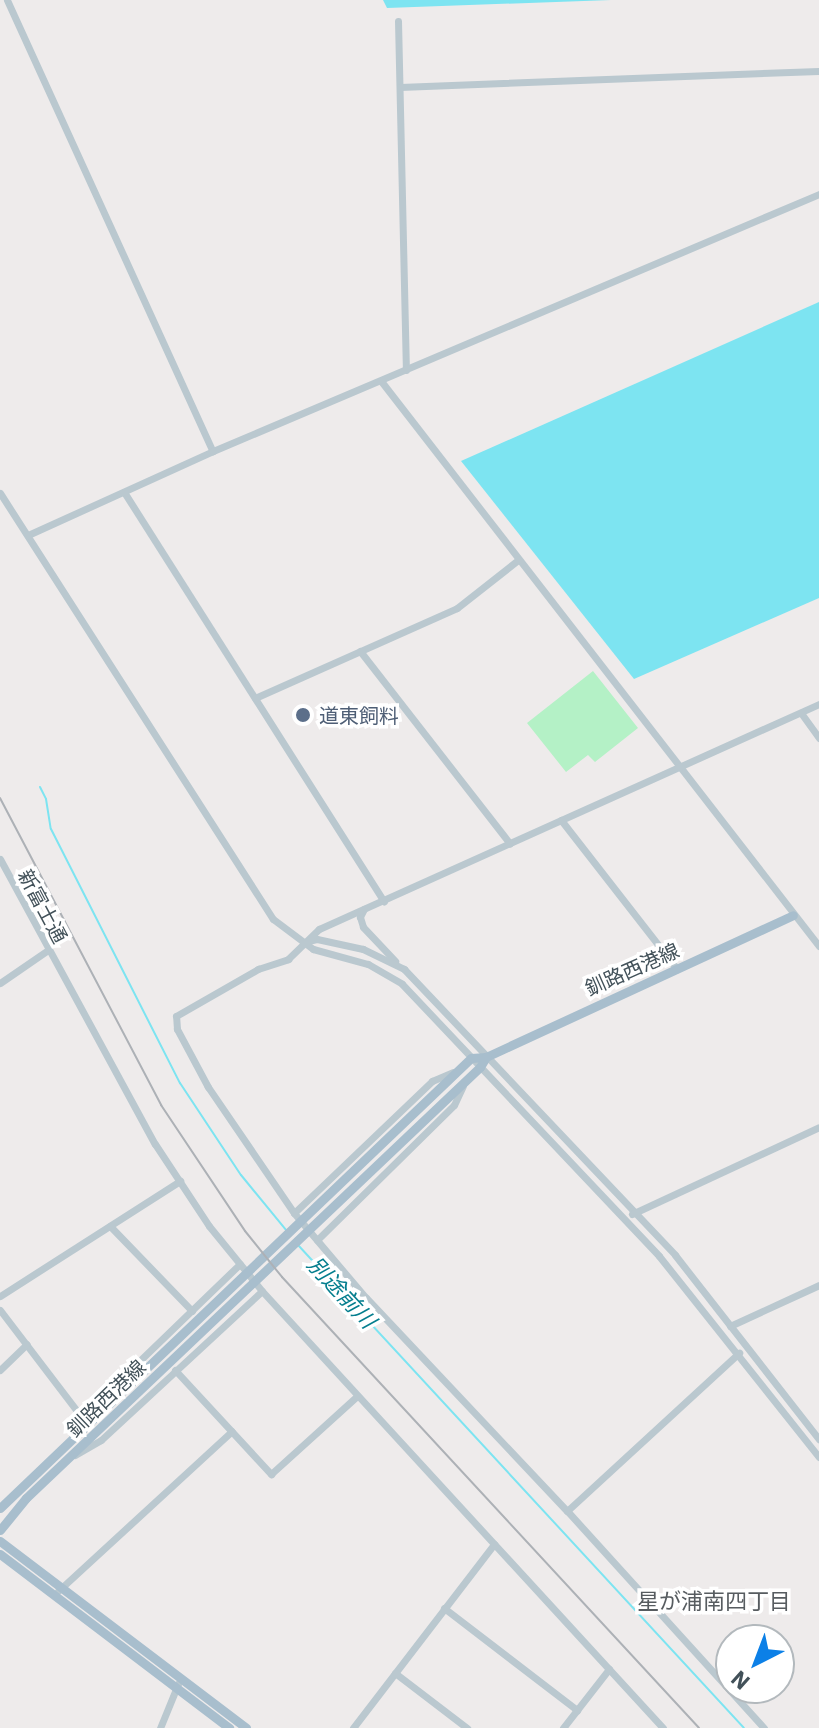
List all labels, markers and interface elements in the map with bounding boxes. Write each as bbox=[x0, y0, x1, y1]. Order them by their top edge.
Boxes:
place label: 道東飼料 bbox=[319, 703, 399, 727]
marker: 道東飼料 bbox=[294, 706, 312, 724]
street label: 新富士通 bbox=[14, 865, 72, 947]
street label: 釧路西港線 bbox=[581, 938, 683, 1000]
water label: 別途前川 bbox=[302, 1251, 382, 1333]
street label: 釧路西港線 bbox=[62, 1355, 150, 1441]
district label: 星が浦南四丁目 bbox=[637, 1588, 791, 1614]
north arrow bbox=[715, 1624, 795, 1704]
text: N bbox=[724, 1665, 756, 1697]

